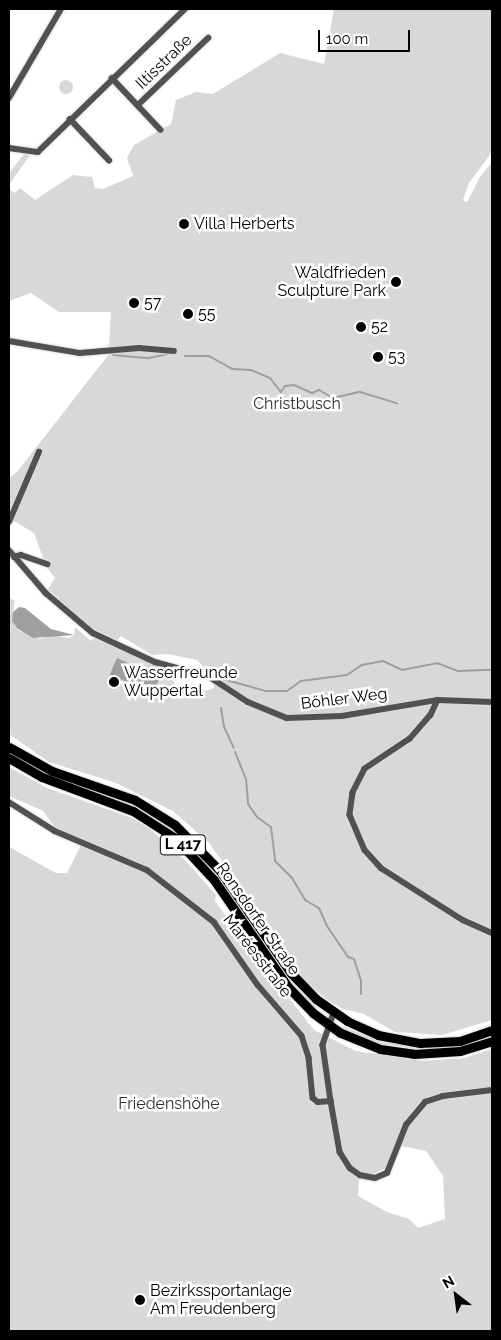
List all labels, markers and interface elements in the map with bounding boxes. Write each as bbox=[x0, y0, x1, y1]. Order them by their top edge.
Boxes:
scale bar bbox=[321, 20, 414, 52]
text: 100 m bbox=[326, 30, 368, 48]
street label: Iltisstraße bbox=[132, 31, 196, 93]
place label: Villa Herberts bbox=[194, 214, 295, 234]
marker: Villa Herberts bbox=[178, 218, 190, 230]
place label: Waldfrieden Sculpture Park bbox=[278, 263, 386, 301]
marker: Waldfrieden Sculpture Park bbox=[390, 276, 402, 288]
place label: 57 bbox=[144, 293, 161, 313]
marker: 57 bbox=[128, 297, 140, 309]
place label: 55 bbox=[198, 304, 215, 324]
marker: 55 bbox=[182, 308, 194, 320]
place label: 52 bbox=[371, 317, 388, 337]
marker: 52 bbox=[355, 321, 367, 333]
place label: 53 bbox=[388, 347, 405, 367]
marker: 53 bbox=[372, 351, 384, 363]
park label: Christbusch bbox=[253, 394, 341, 414]
place label: Wasserfreunde Wuppertal bbox=[124, 663, 237, 701]
marker: Wasserfreunde Wuppertal bbox=[108, 676, 120, 688]
street label: Böhler Weg bbox=[299, 684, 389, 714]
road number: L 417 bbox=[159, 832, 207, 858]
street label: Ronsdorfer Straße bbox=[212, 859, 304, 979]
street label: Maréesstraße bbox=[219, 911, 295, 1001]
park label: Friedenshöhe bbox=[118, 1094, 220, 1114]
north arrow bbox=[431, 1270, 481, 1320]
text: N bbox=[440, 1272, 457, 1292]
place label: Bezirkssportanlage Am Freudenberg bbox=[150, 1281, 292, 1319]
marker: Bezirkssportanlage Am Freudenberg bbox=[134, 1294, 146, 1306]

